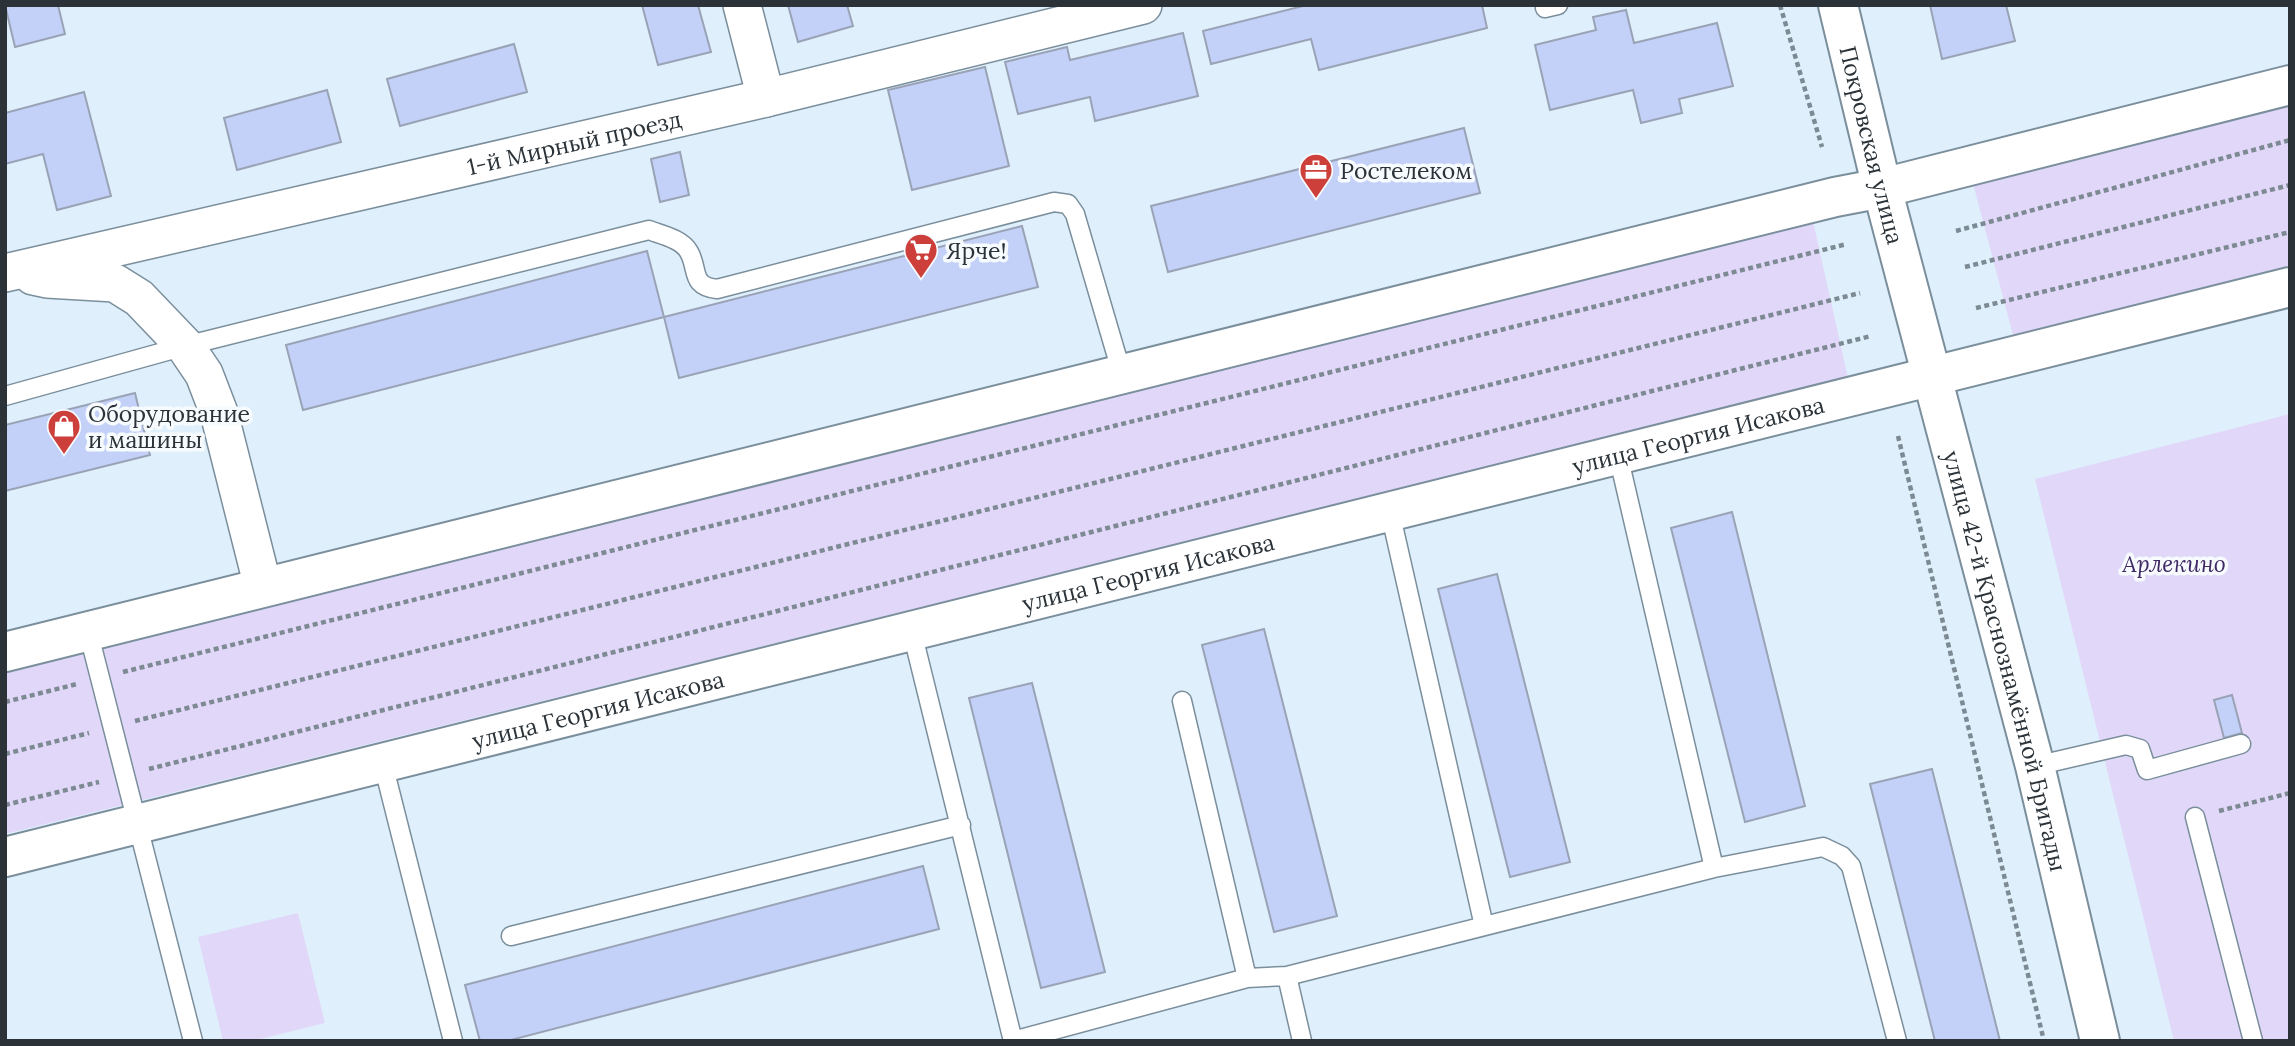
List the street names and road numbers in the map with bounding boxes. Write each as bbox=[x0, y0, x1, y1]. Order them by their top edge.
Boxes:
street label: Покровская улица bbox=[1834, 43, 1911, 247]
street label: 1-й Мирный проезд bbox=[464, 103, 684, 181]
street label: улица Георгия Исакова bbox=[1569, 389, 1827, 480]
street label: улица 42-й Краснознамённой Бригады bbox=[1938, 447, 2074, 874]
street label: улица Георгия Исакова bbox=[1019, 526, 1277, 617]
street label: улица Георгия Исакова bbox=[469, 664, 727, 755]

